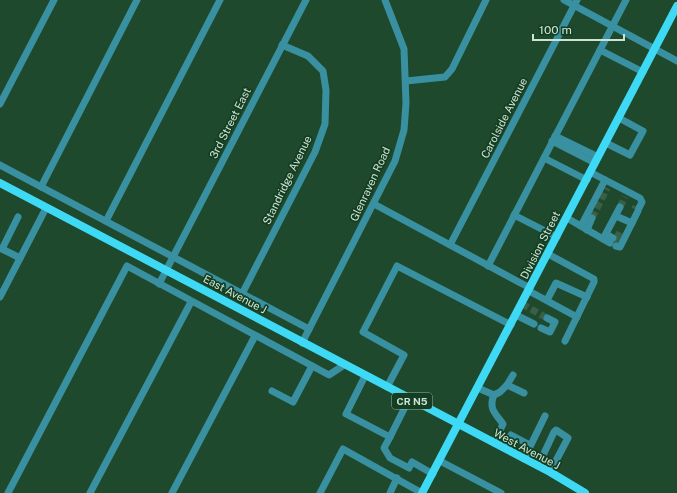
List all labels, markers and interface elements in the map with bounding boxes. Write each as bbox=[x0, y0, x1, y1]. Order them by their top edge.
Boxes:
scale bar bbox=[533, 16, 624, 42]
text: 100 m bbox=[539, 23, 572, 37]
street label: Carolside Avenue bbox=[479, 76, 529, 160]
street label: 3rd Street East bbox=[207, 86, 253, 160]
street label: Standridge Avenue bbox=[260, 134, 314, 226]
street label: Glenraven Road bbox=[348, 145, 392, 223]
street label: Division Street bbox=[518, 209, 562, 281]
street label: East Avenue J bbox=[201, 272, 269, 316]
road number: CR N5 bbox=[392, 393, 432, 409]
street label: West Avenue J bbox=[492, 427, 562, 471]

